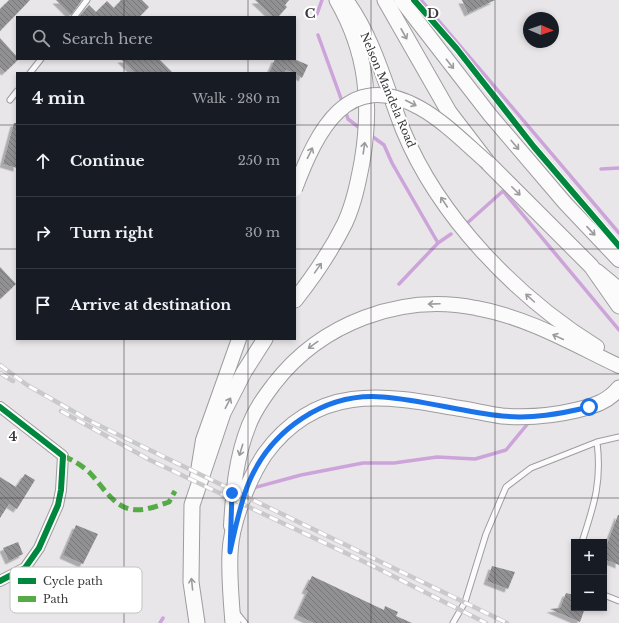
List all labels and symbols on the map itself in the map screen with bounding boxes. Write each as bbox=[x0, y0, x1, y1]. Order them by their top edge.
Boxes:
text: C bbox=[305, 5, 316, 22]
text: D bbox=[427, 5, 439, 22]
north arrow bbox=[523, 12, 559, 48]
one-way arrow bbox=[401, 28, 408, 40]
street label: Nelson Mandela Road bbox=[357, 30, 419, 150]
one-way arrow bbox=[446, 58, 455, 69]
one-way arrow bbox=[405, 100, 417, 107]
one-way arrow bbox=[511, 139, 520, 150]
one-way arrow bbox=[360, 142, 368, 155]
one-way arrow bbox=[307, 148, 314, 160]
one-way arrow bbox=[511, 186, 521, 196]
one-way arrow bbox=[440, 196, 448, 207]
one-way arrow bbox=[587, 226, 596, 237]
one-way arrow bbox=[314, 263, 322, 274]
one-way arrow bbox=[526, 294, 536, 303]
one-way arrow bbox=[428, 301, 441, 308]
one-way arrow bbox=[553, 333, 565, 340]
one-way arrow bbox=[308, 341, 319, 349]
one-way arrow bbox=[225, 397, 232, 409]
route start bbox=[580, 398, 598, 416]
text: 4 bbox=[9, 428, 18, 445]
one-way arrow bbox=[237, 443, 244, 456]
route end bbox=[223, 484, 241, 502]
legend bbox=[10, 567, 142, 613]
text: Cycle path bbox=[43, 574, 103, 588]
one-way arrow bbox=[188, 578, 195, 591]
text: Path bbox=[43, 592, 69, 606]

